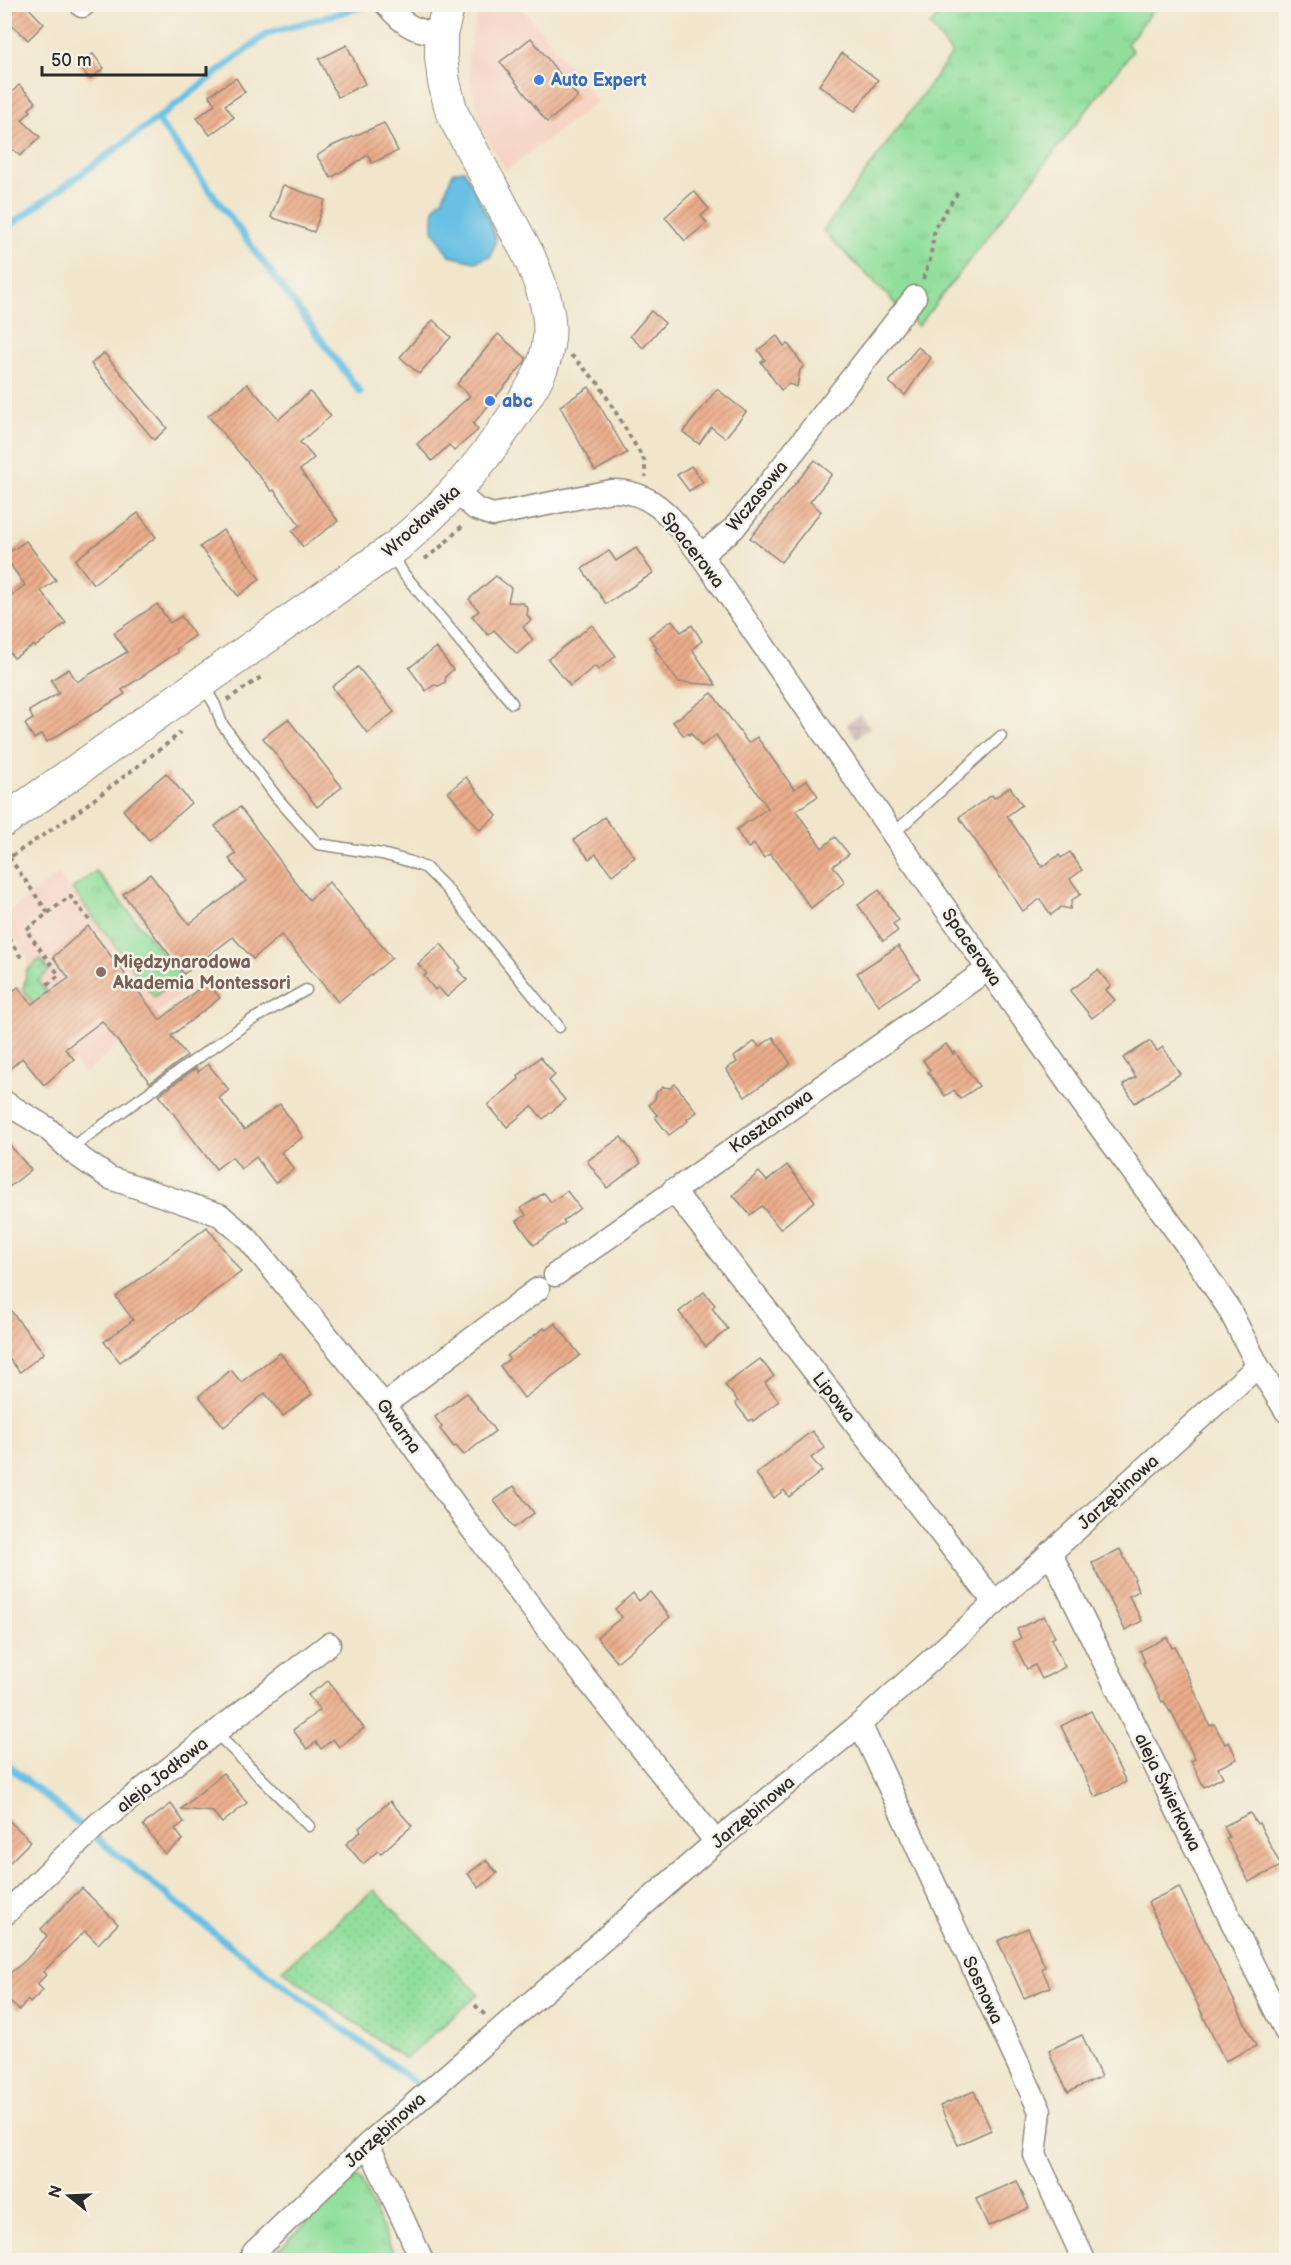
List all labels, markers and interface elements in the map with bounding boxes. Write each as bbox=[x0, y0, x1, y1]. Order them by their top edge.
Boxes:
scale bar bbox=[42, 39, 206, 77]
text: 50 m bbox=[51, 50, 92, 71]
place label: Auto Expert bbox=[550, 70, 647, 91]
marker: Auto Expert bbox=[532, 73, 546, 87]
place label: abc bbox=[502, 391, 533, 412]
marker: abc bbox=[483, 394, 497, 408]
street label: Wczasowa bbox=[723, 457, 792, 536]
street label: Wrocławska bbox=[378, 481, 465, 562]
street label: Spacerowa bbox=[657, 508, 729, 592]
street label: Spacerowa bbox=[937, 904, 1006, 990]
place label: Międzynarodowa Akademia Montessori bbox=[112, 952, 291, 994]
marker: Międzynarodowa Akademia Montessori bbox=[94, 965, 108, 979]
street label: Kasztanowa bbox=[726, 1085, 817, 1158]
street label: Lipowa bbox=[808, 1368, 860, 1426]
street label: Gwarna bbox=[372, 1395, 425, 1458]
street label: Jarzębinowa bbox=[1073, 1450, 1163, 1534]
street label: aleja Świerkowa bbox=[1130, 1729, 1207, 1855]
street label: aleja Jodłowa bbox=[112, 1733, 212, 1818]
street label: Jarzębinowa bbox=[708, 1772, 799, 1853]
street label: Sosnowa bbox=[958, 1953, 1007, 2027]
street label: Jarzębinowa bbox=[340, 2088, 430, 2172]
north arrow bbox=[39, 2166, 99, 2226]
text: N bbox=[45, 2183, 67, 2200]

